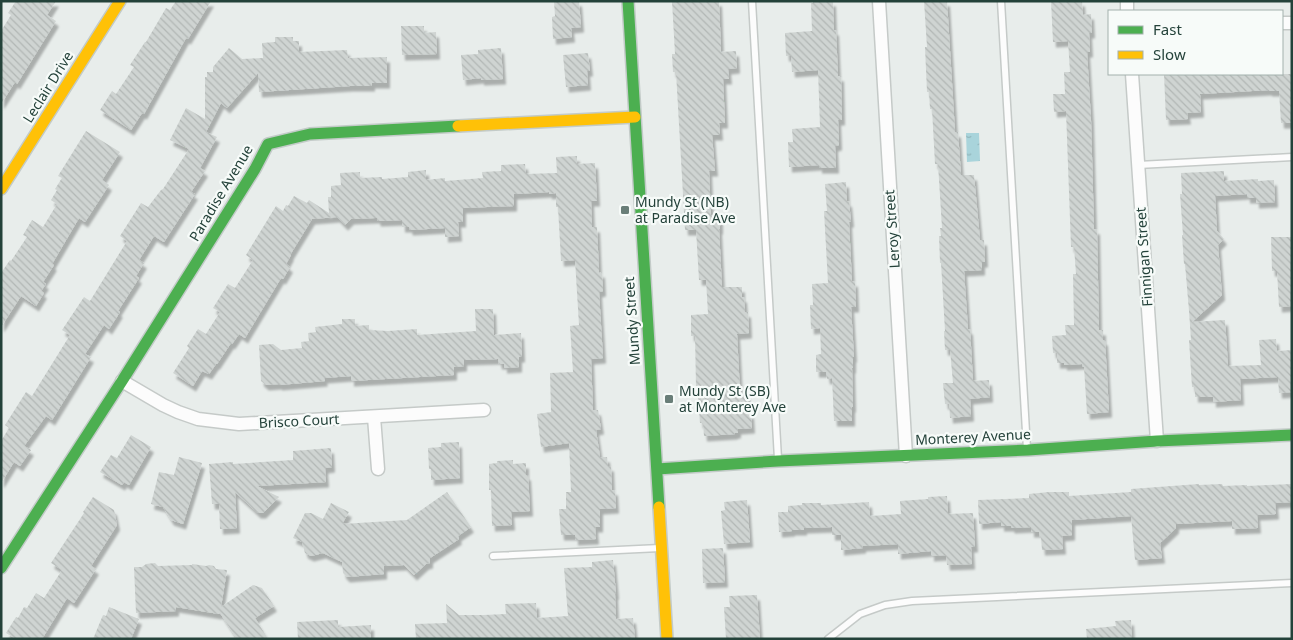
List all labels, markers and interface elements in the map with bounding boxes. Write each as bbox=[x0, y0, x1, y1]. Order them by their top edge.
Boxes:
legend bbox=[1108, 10, 1283, 75]
text: Fast bbox=[1153, 19, 1182, 39]
text: Slow bbox=[1153, 44, 1186, 64]
street label: Leclair Drive bbox=[18, 47, 77, 126]
street label: Paradise Avenue bbox=[184, 141, 257, 244]
street label: Leroy Street bbox=[879, 189, 904, 269]
place label: Mundy St (NB) at Paradise Ave bbox=[635, 192, 736, 227]
marker: Mundy St (NB) at Paradise Ave bbox=[619, 204, 631, 216]
street label: Finnigan Street bbox=[1131, 207, 1156, 307]
street label: Mundy Street bbox=[619, 276, 644, 366]
place label: Mundy St (SB) at Monterey Ave bbox=[679, 381, 786, 416]
marker: Mundy St (SB) at Monterey Ave bbox=[663, 393, 675, 405]
street label: Brisco Court bbox=[258, 409, 340, 432]
street label: Monterey Avenue bbox=[915, 424, 1031, 449]

